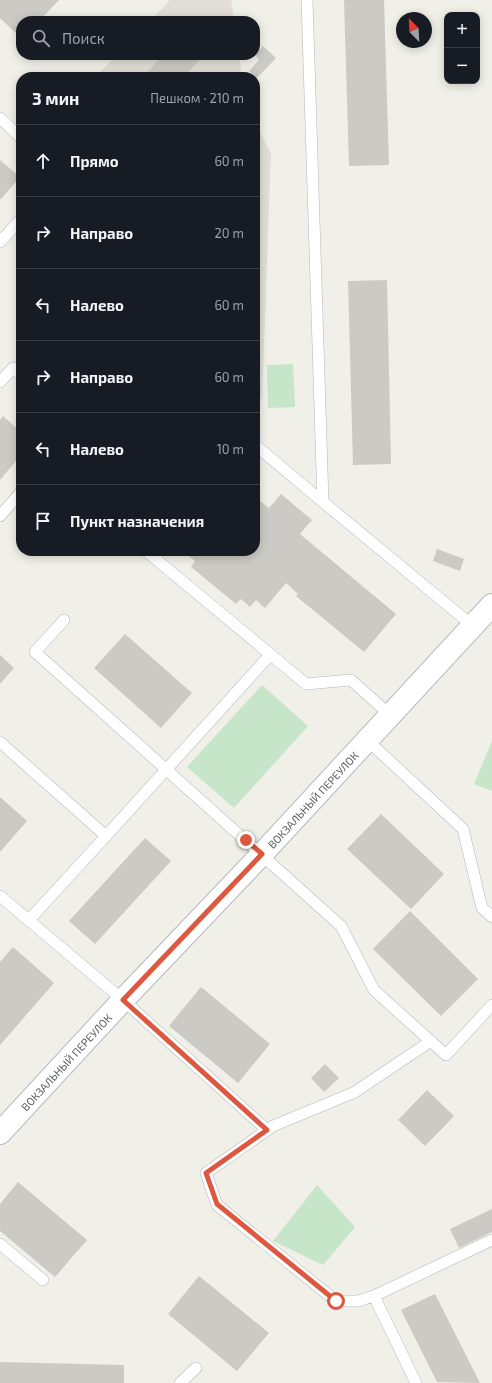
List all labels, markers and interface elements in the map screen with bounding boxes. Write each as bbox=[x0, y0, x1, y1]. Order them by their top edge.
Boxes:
north arrow bbox=[396, 12, 432, 48]
map controls bbox=[444, 12, 480, 84]
button: + bbox=[444, 12, 480, 48]
search box bbox=[16, 16, 260, 60]
icon: search bbox=[30, 27, 52, 49]
text: Поиск bbox=[62, 29, 105, 47]
button: − bbox=[444, 48, 480, 84]
text: 3 мин bbox=[32, 88, 79, 108]
text: Пешком · 210 m bbox=[150, 90, 244, 106]
icon: ahead bbox=[32, 150, 54, 172]
text: Прямо bbox=[70, 152, 119, 170]
text: 60 m bbox=[214, 153, 244, 169]
icon: right bbox=[32, 222, 54, 244]
text: Направо bbox=[70, 224, 133, 242]
text: 20 m bbox=[215, 225, 244, 241]
icon: left bbox=[32, 294, 54, 316]
text: Налево bbox=[70, 296, 124, 314]
text: 60 m bbox=[214, 297, 244, 313]
icon: right bbox=[32, 366, 54, 388]
text: Направо bbox=[70, 368, 133, 386]
text: 60 m bbox=[214, 369, 244, 385]
icon: left bbox=[32, 438, 54, 460]
text: Налево bbox=[70, 440, 124, 458]
text: 10 m bbox=[217, 441, 244, 457]
icon: arrive bbox=[32, 510, 54, 532]
text: Пункт назначения bbox=[70, 512, 204, 530]
street label: ВОКЗАЛЬНЫЙ ПЕРЕУЛОК bbox=[264, 748, 361, 851]
route end bbox=[237, 831, 255, 849]
street label: ВОКЗАЛЬНЫЙ ПЕРЕУЛОК bbox=[18, 1010, 114, 1113]
route start bbox=[327, 1292, 345, 1310]

